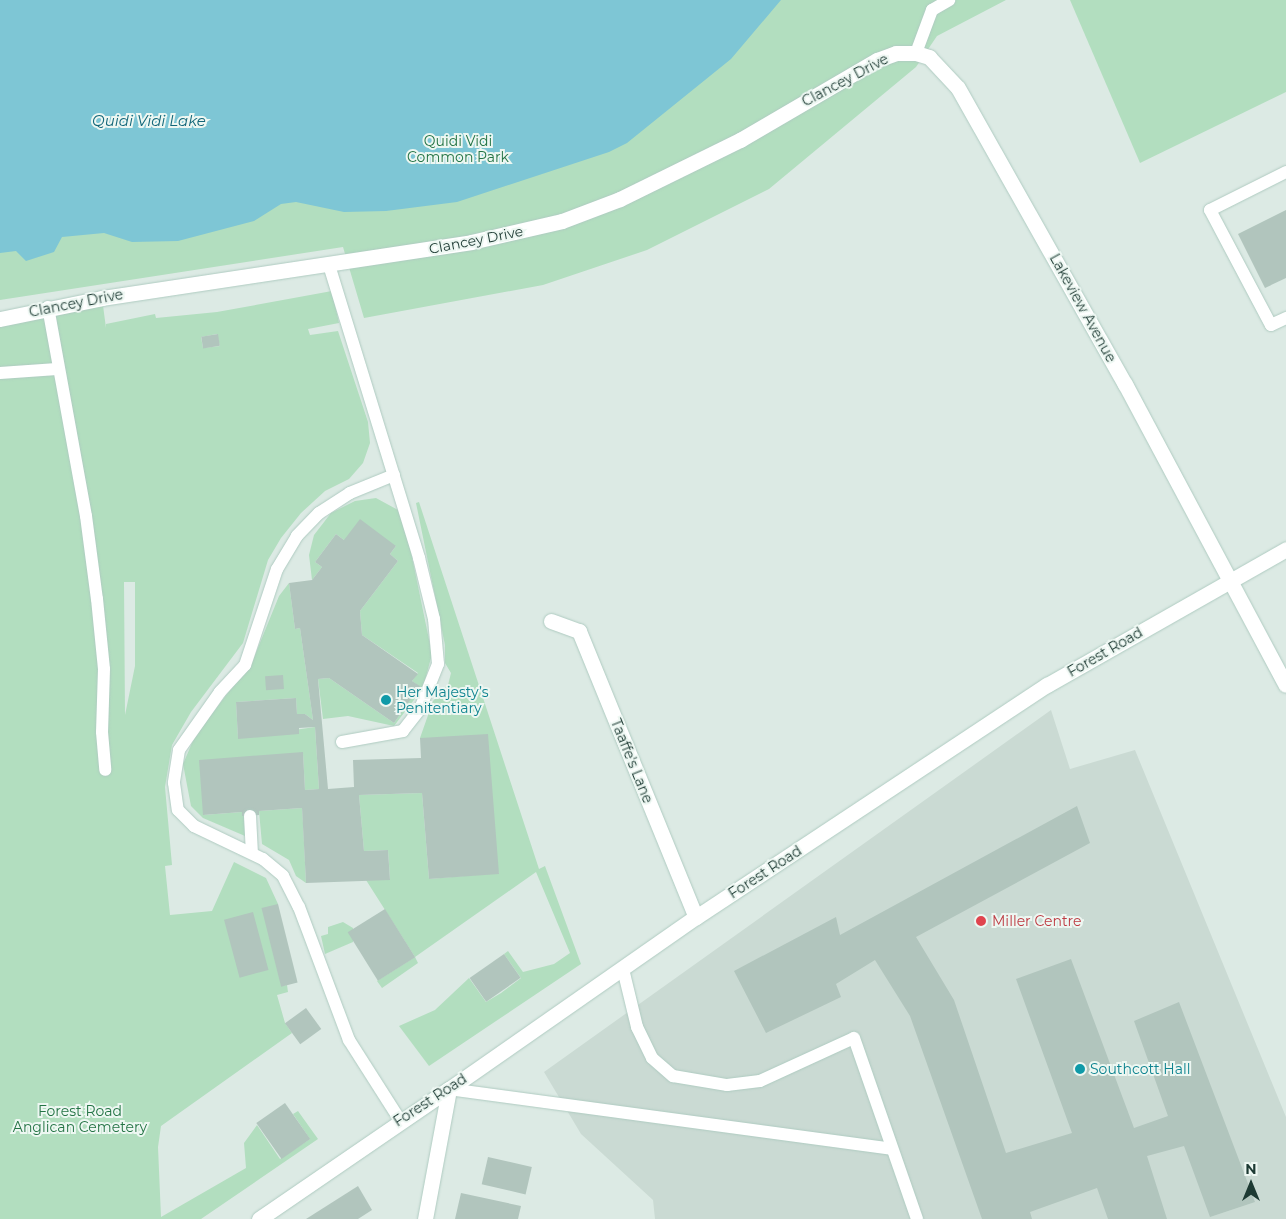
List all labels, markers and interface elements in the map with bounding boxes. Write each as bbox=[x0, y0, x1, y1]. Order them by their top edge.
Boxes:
street label: Clancey Drive bbox=[799, 50, 891, 110]
water label: Quidi Vidi Lake bbox=[92, 112, 206, 130]
park label: Quidi Vidi Common Park bbox=[407, 133, 509, 166]
street label: Clancey Drive bbox=[428, 223, 524, 257]
street label: Lakeview Avenue bbox=[1046, 251, 1120, 365]
street label: Clancey Drive bbox=[28, 286, 124, 320]
street label: Forest Road bbox=[1064, 624, 1146, 680]
place label: Her Majesty’s Penitentiary bbox=[396, 684, 488, 716]
marker: Her Majesty’s Penitentiary bbox=[380, 694, 392, 706]
street label: Taaffe's Lane bbox=[607, 716, 657, 806]
street label: Forest Road bbox=[725, 842, 805, 902]
place label: Miller Centre bbox=[992, 913, 1082, 929]
marker: Miller Centre bbox=[974, 914, 988, 928]
place label: Southcott Hall bbox=[1090, 1061, 1190, 1077]
marker: Southcott Hall bbox=[1074, 1063, 1086, 1075]
street label: Forest Road bbox=[390, 1070, 470, 1130]
park label: Forest Road Anglican Cemetery bbox=[13, 1103, 147, 1136]
north arrow bbox=[1226, 1159, 1276, 1209]
text: N bbox=[1245, 1160, 1257, 1178]

